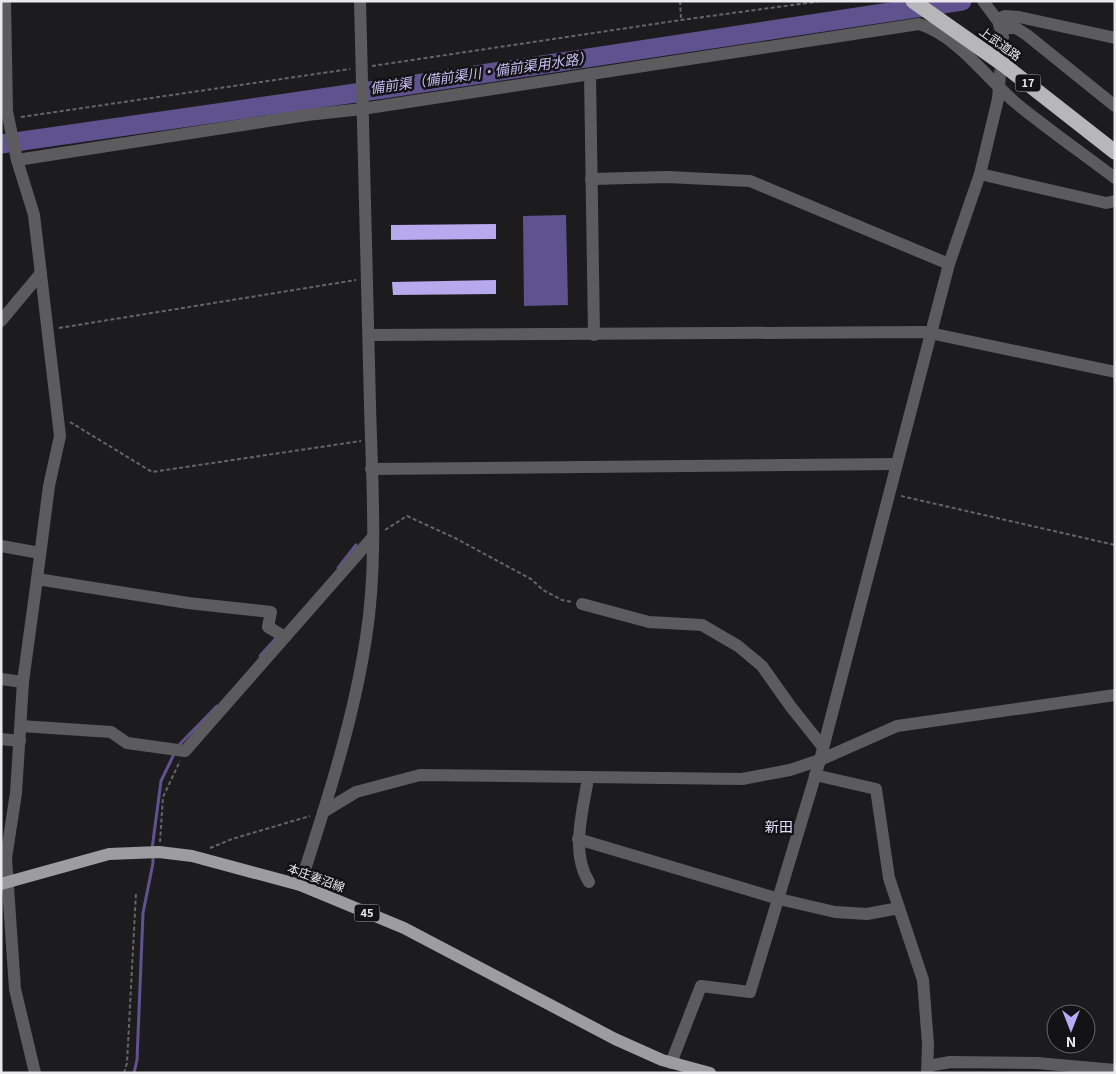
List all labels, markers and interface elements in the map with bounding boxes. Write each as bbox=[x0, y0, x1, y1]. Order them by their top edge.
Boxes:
street label: 上武道路 bbox=[976, 22, 1025, 64]
water label: 備前渠（備前渠川・備前渠用水路） bbox=[369, 47, 593, 97]
road number: 17 bbox=[1016, 75, 1040, 92]
district label: 新田 bbox=[765, 816, 793, 836]
street label: 本庄妻沼線 bbox=[285, 858, 348, 895]
road number: 45 bbox=[354, 904, 380, 921]
north arrow bbox=[1046, 1004, 1096, 1054]
text: N bbox=[1066, 1033, 1076, 1053]

